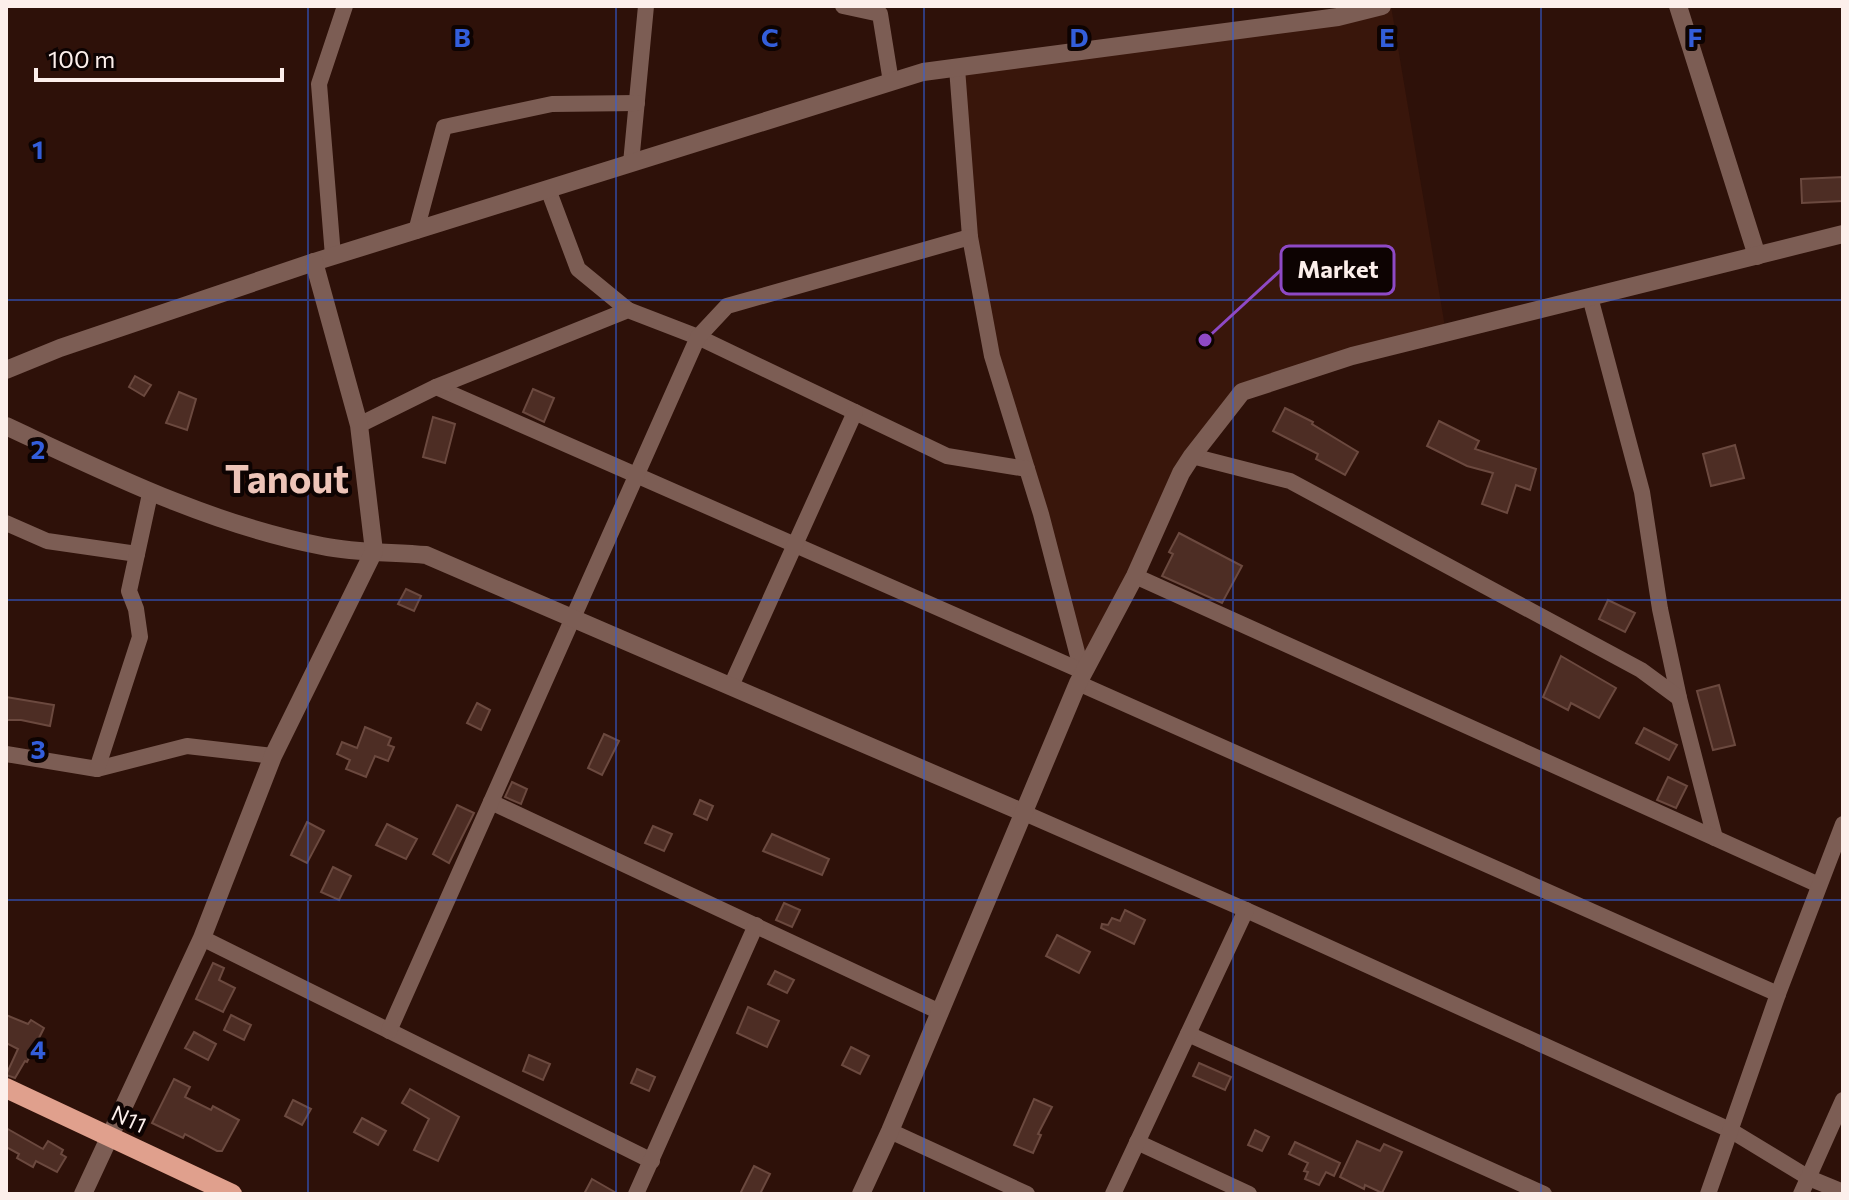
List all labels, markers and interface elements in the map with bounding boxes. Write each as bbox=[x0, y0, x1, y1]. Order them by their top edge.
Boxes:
text: B bbox=[453, 21, 471, 52]
text: C bbox=[761, 21, 779, 52]
text: D bbox=[1069, 21, 1089, 52]
text: E bbox=[1379, 21, 1395, 52]
text: F bbox=[1687, 21, 1703, 52]
scale bar bbox=[36, 32, 282, 82]
text: 100 m bbox=[48, 44, 115, 73]
text: 1 bbox=[32, 133, 44, 164]
callout: Market bbox=[1281, 246, 1394, 294]
text: Market bbox=[1297, 254, 1379, 283]
text: 2 bbox=[31, 433, 45, 464]
district label: Tanout bbox=[225, 454, 349, 501]
text: 3 bbox=[30, 733, 46, 764]
text: 4 bbox=[30, 1033, 46, 1064]
street label: N11 bbox=[107, 1099, 151, 1138]

